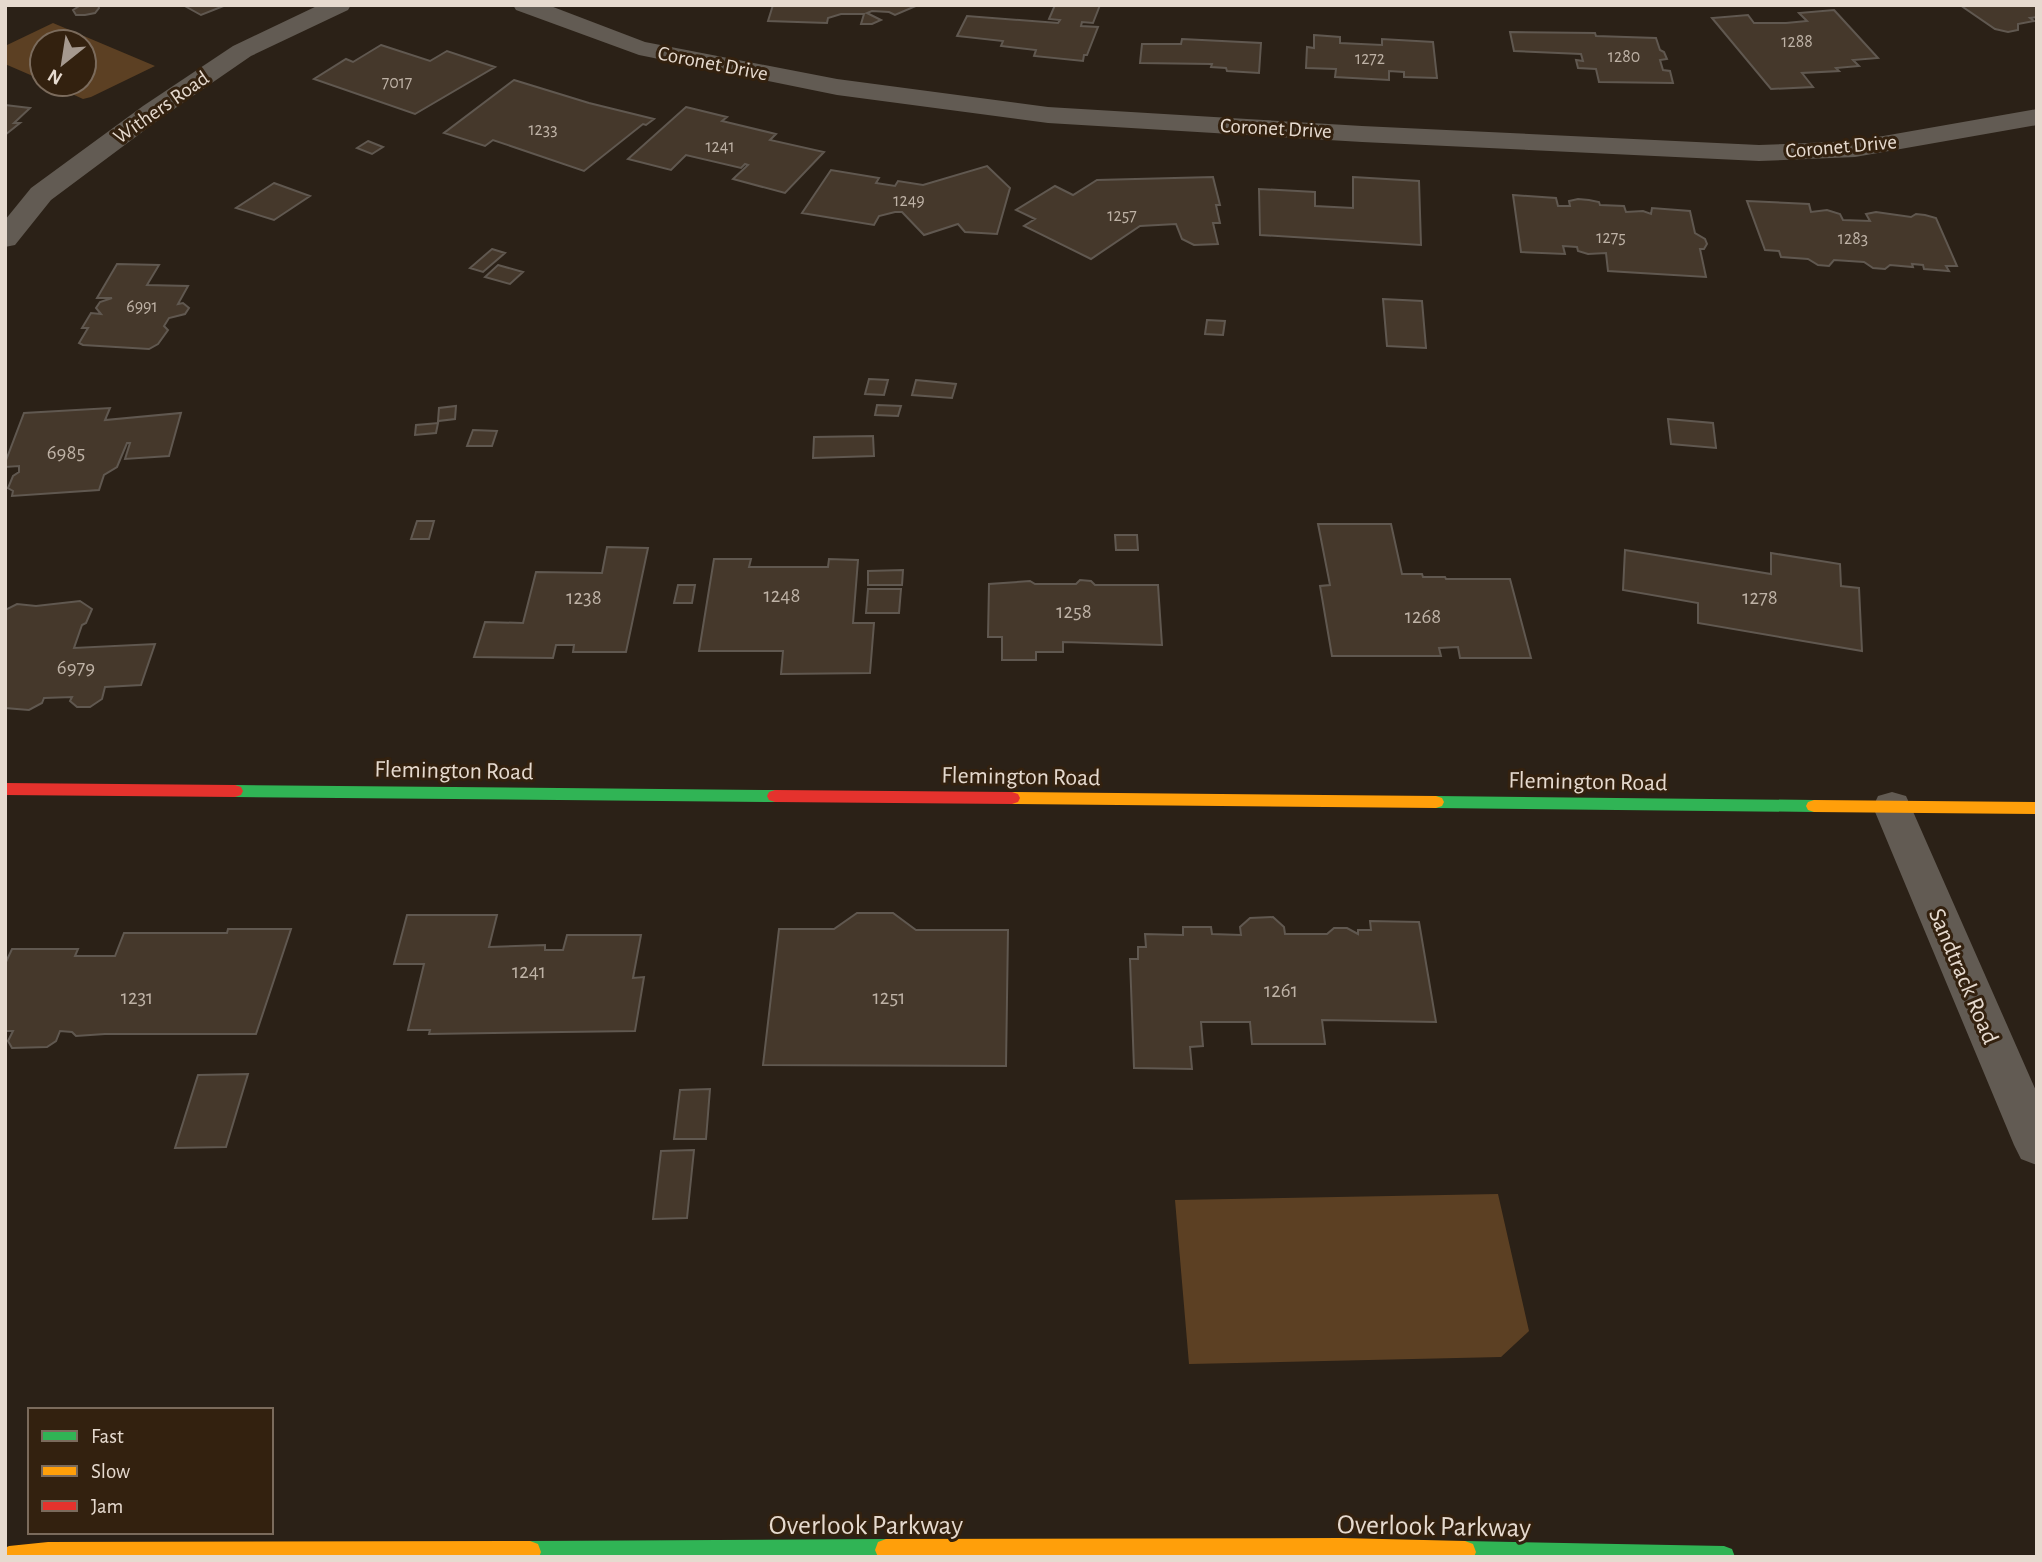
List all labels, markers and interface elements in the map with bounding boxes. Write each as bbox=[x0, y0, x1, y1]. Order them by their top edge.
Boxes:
north arrow bbox=[28, 28, 98, 98]
house number: 1288 bbox=[1781, 33, 1813, 51]
street label: Coronet Drive bbox=[656, 43, 770, 84]
house number: 1280 bbox=[1608, 48, 1640, 66]
house number: 1272 bbox=[1355, 50, 1385, 68]
text: N bbox=[45, 65, 66, 88]
street label: Withers Road bbox=[110, 67, 213, 148]
house number: 7017 bbox=[382, 74, 412, 92]
street label: Coronet Drive bbox=[1220, 115, 1332, 142]
house number: 1233 bbox=[528, 121, 558, 139]
street label: Coronet Drive bbox=[1784, 131, 1898, 162]
house number: 1241 bbox=[705, 138, 735, 156]
house number: 1249 bbox=[893, 192, 925, 210]
house number: 1257 bbox=[1107, 207, 1137, 225]
house number: 1275 bbox=[1596, 229, 1626, 247]
house number: 1283 bbox=[1838, 230, 1868, 248]
house number: 6991 bbox=[126, 298, 158, 316]
house number: 6985 bbox=[47, 442, 85, 463]
house number: 1248 bbox=[764, 585, 800, 606]
house number: 1238 bbox=[566, 587, 602, 608]
house number: 1278 bbox=[1742, 587, 1778, 608]
house number: 1258 bbox=[1056, 601, 1092, 622]
house number: 1268 bbox=[1405, 606, 1441, 627]
house number: 6979 bbox=[57, 657, 95, 678]
street label: Flemington Road bbox=[374, 758, 534, 784]
street label: Flemington Road bbox=[941, 764, 1101, 790]
street label: Flemington Road bbox=[1508, 769, 1668, 795]
street label: Sandtrack Road bbox=[1924, 905, 2002, 1048]
house number: 1241 bbox=[512, 961, 546, 982]
house number: 1261 bbox=[1264, 980, 1298, 1001]
house number: 1231 bbox=[121, 987, 153, 1008]
house number: 1251 bbox=[873, 987, 905, 1008]
legend bbox=[28, 1408, 273, 1534]
text: Fast bbox=[91, 1426, 124, 1447]
text: Slow bbox=[91, 1461, 130, 1482]
text: Jam bbox=[91, 1496, 123, 1517]
street label: Overlook Parkway bbox=[1337, 1511, 1531, 1543]
street label: Overlook Parkway bbox=[769, 1512, 963, 1540]

